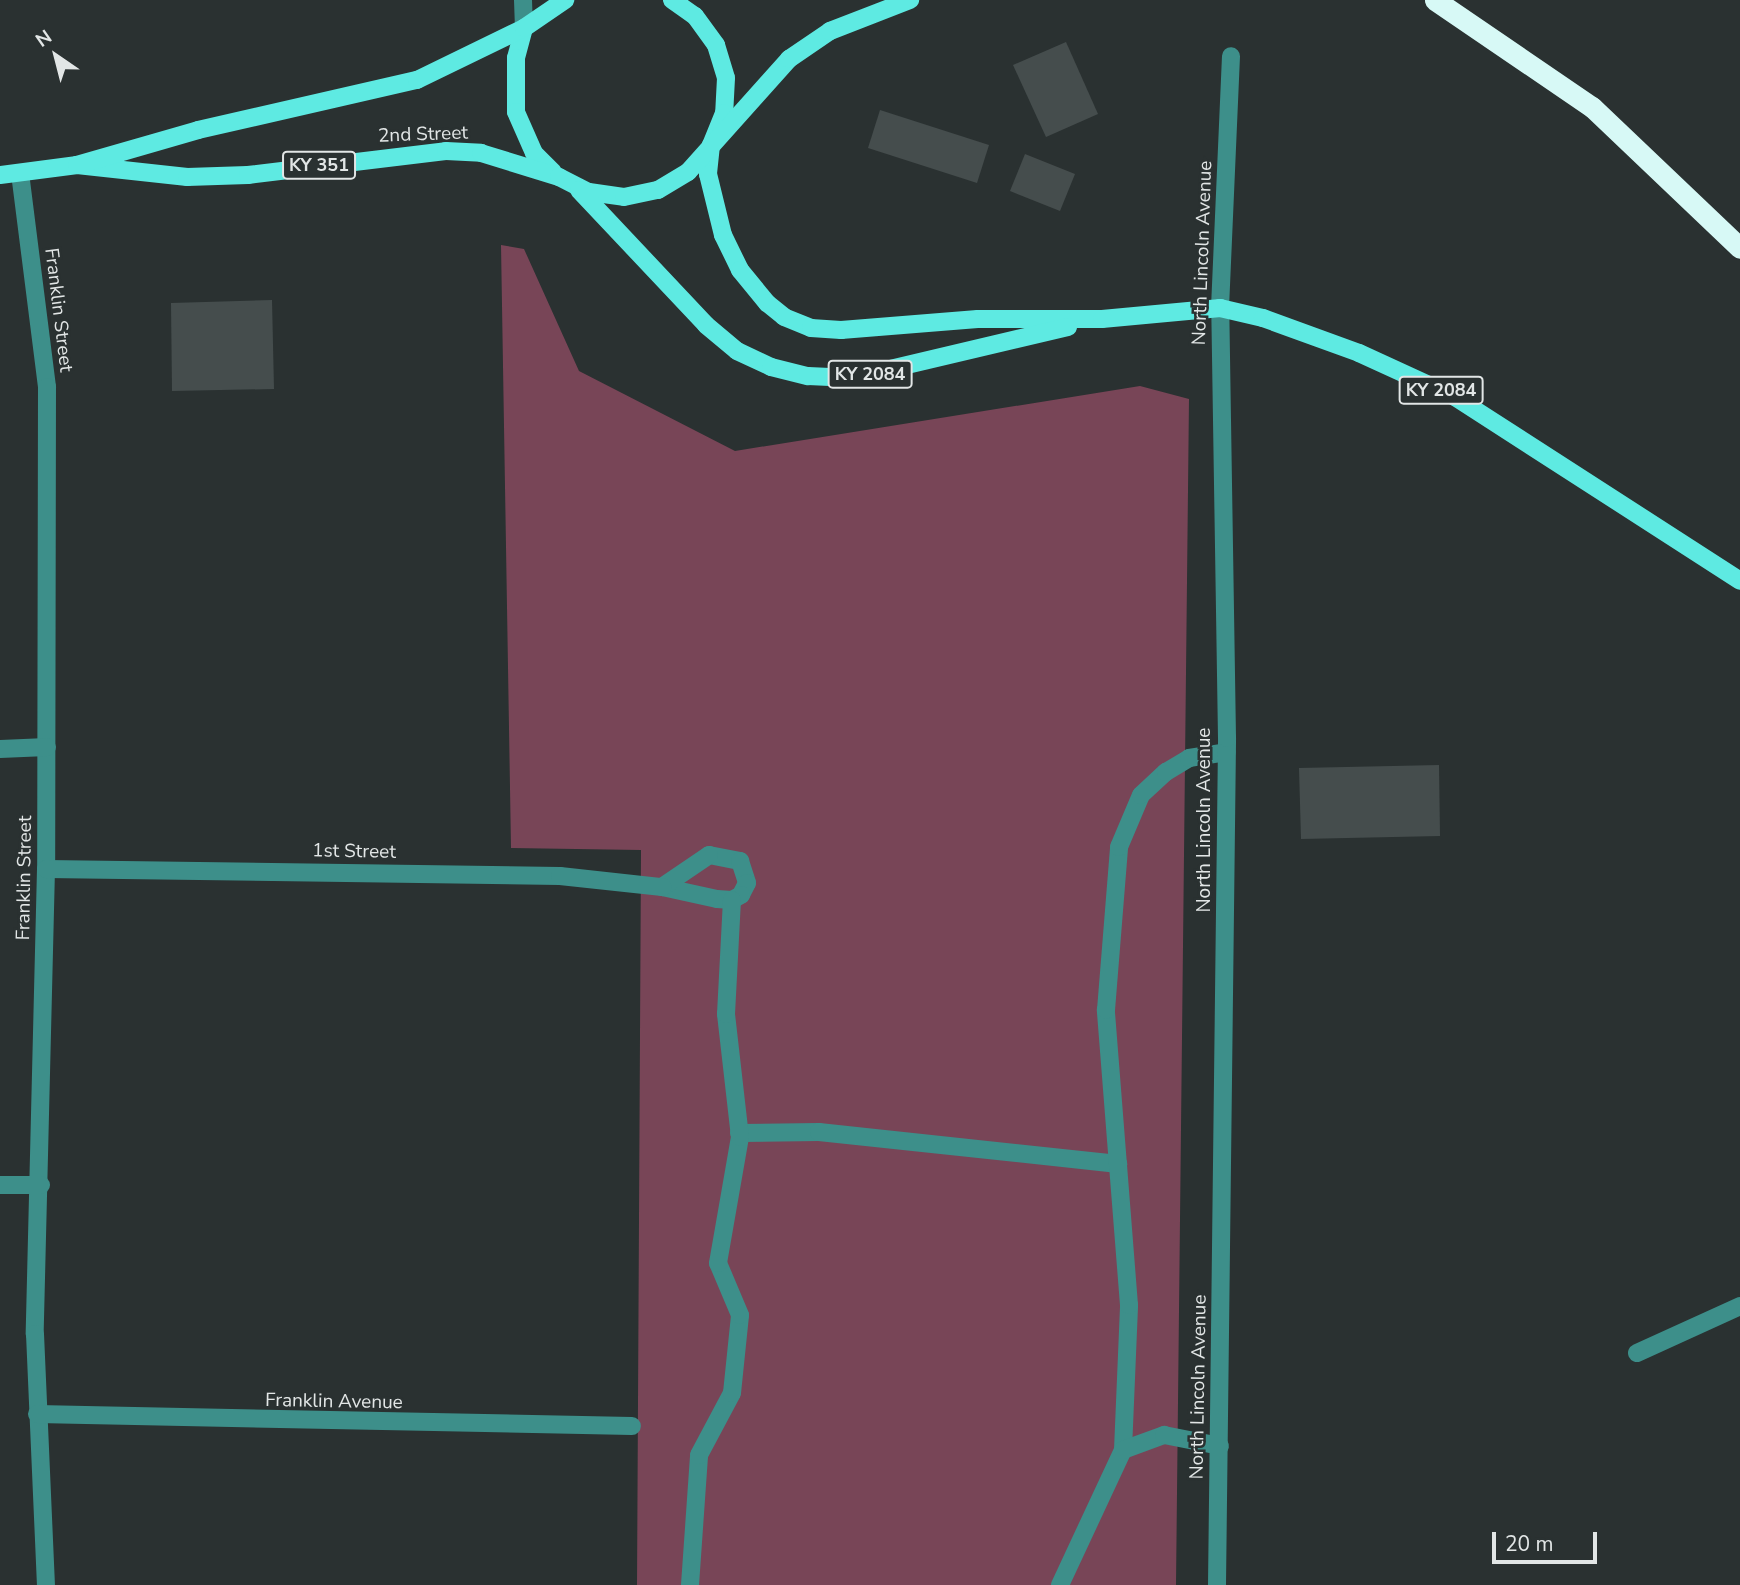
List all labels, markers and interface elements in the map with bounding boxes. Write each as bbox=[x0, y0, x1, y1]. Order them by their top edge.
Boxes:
north arrow bbox=[21, 21, 91, 91]
text: N bbox=[31, 24, 57, 54]
street label: 2nd Street bbox=[378, 122, 468, 148]
road number: KY 351 bbox=[280, 150, 358, 180]
street label: North Lincoln Avenue bbox=[1188, 160, 1218, 346]
street label: Franklin Street bbox=[39, 247, 77, 373]
road number: KY 2084 bbox=[826, 360, 914, 388]
road number: KY 2084 bbox=[1397, 376, 1485, 404]
street label: North Lincoln Avenue bbox=[1194, 728, 1216, 912]
street label: Franklin Street bbox=[13, 815, 37, 941]
street label: 1st Street bbox=[312, 840, 396, 864]
street label: North Lincoln Avenue bbox=[1186, 1294, 1212, 1480]
street label: Franklin Avenue bbox=[265, 1389, 403, 1415]
scale bar bbox=[1495, 1518, 1600, 1562]
text: 20 m bbox=[1505, 1530, 1554, 1558]

